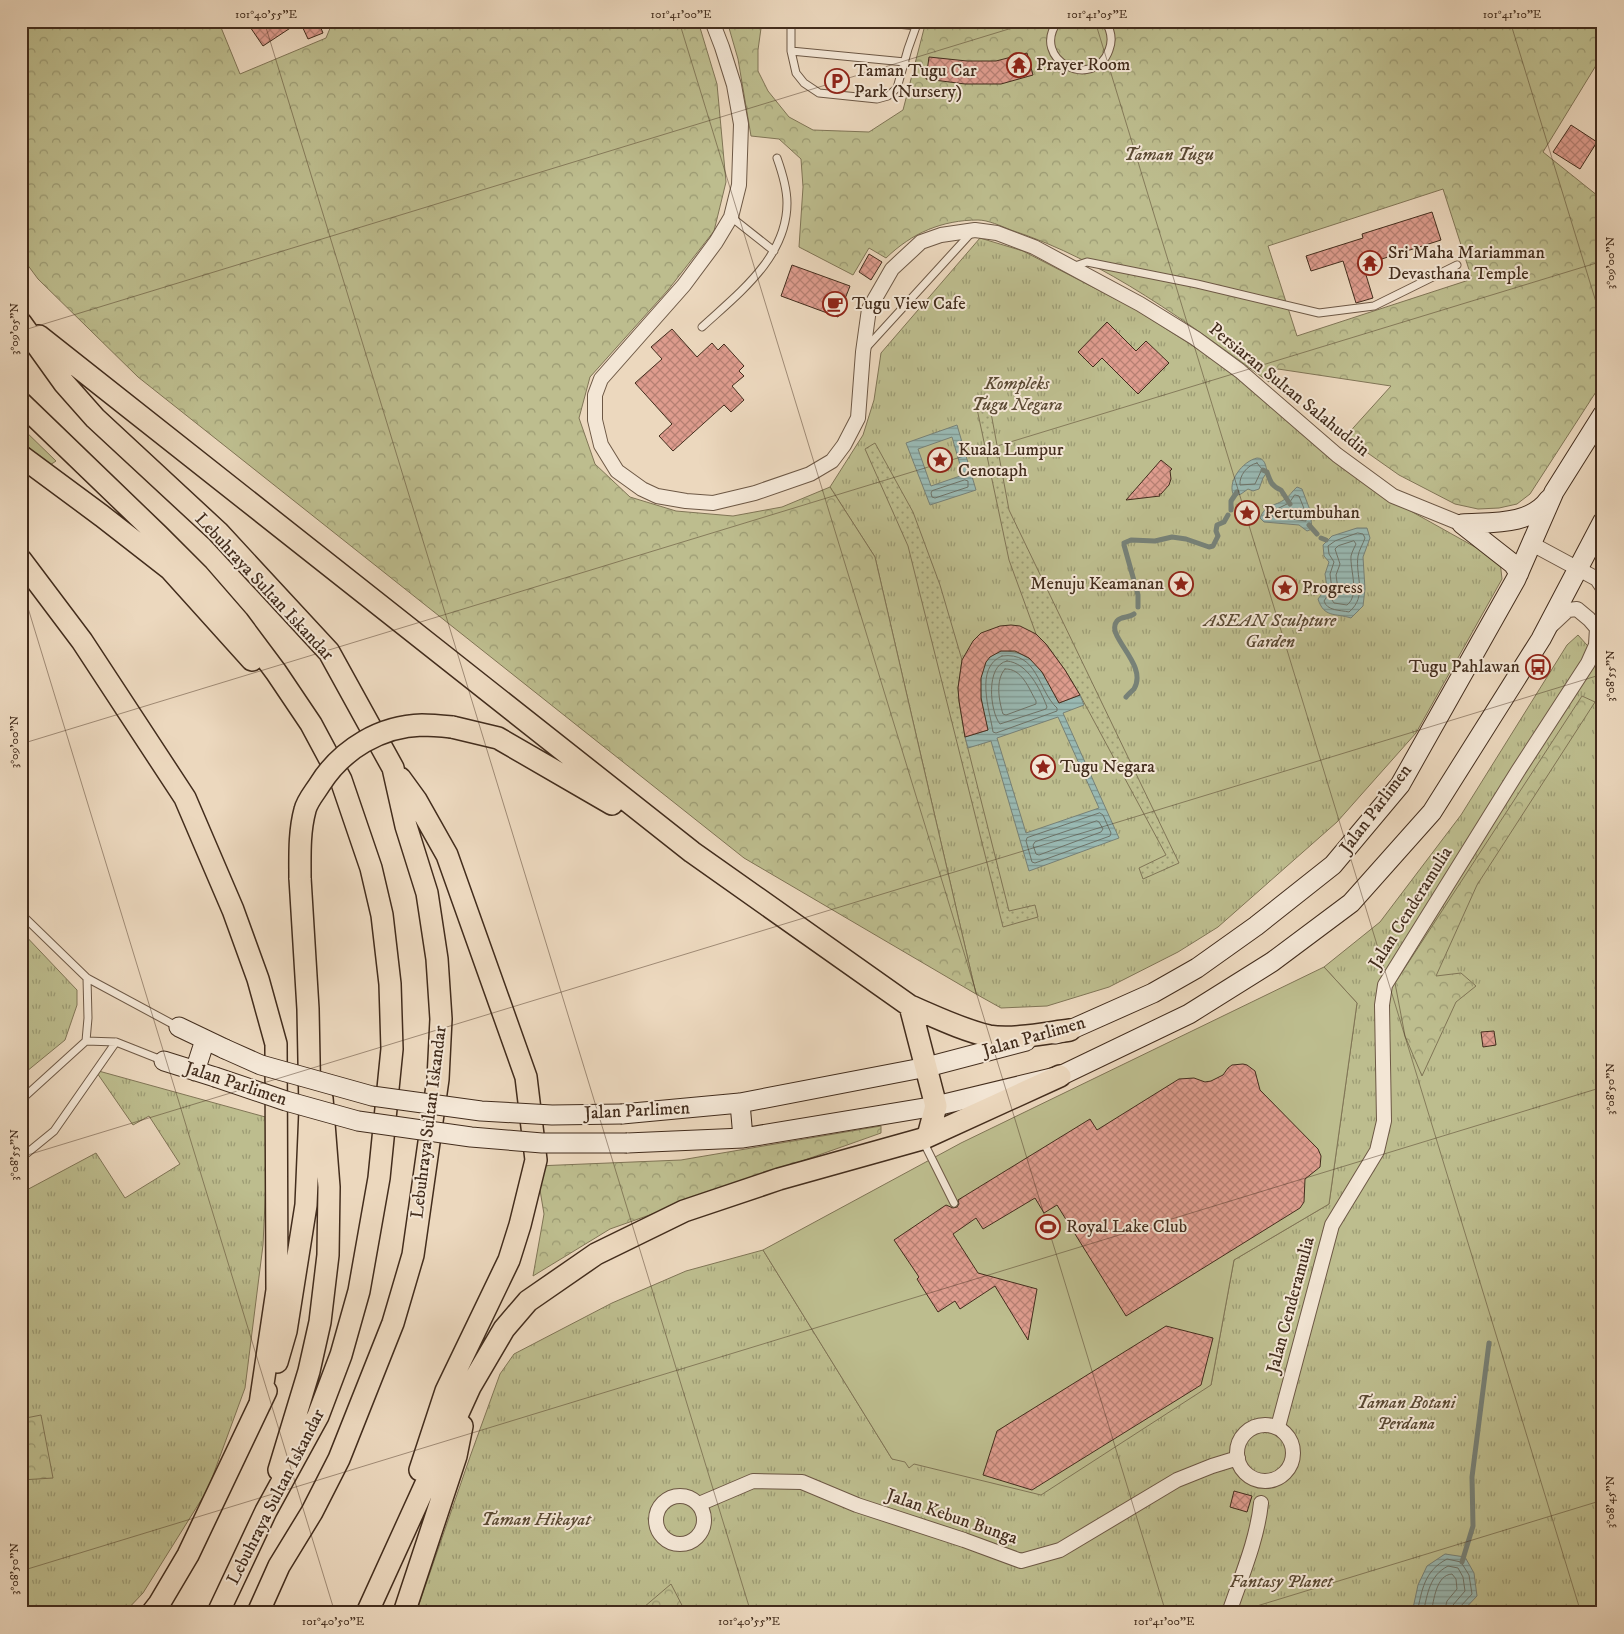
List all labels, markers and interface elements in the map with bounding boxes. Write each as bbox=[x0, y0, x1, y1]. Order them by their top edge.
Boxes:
text: 101°40'55"E bbox=[235, 7, 297, 22]
text: 101°41'00"E bbox=[651, 7, 712, 22]
text: 101°41'05"E bbox=[1067, 7, 1128, 22]
text: 101°41'10"E bbox=[1483, 7, 1542, 22]
temple icon: Prayer Room bbox=[1006, 52, 1032, 78]
place label: Prayer Room bbox=[1036, 54, 1130, 76]
place label: Taman Tugu Car Park (Nursery) bbox=[854, 60, 977, 103]
parking icon: Taman Tugu Car Park (Nursery) bbox=[824, 68, 850, 94]
park label: Taman Tugu bbox=[1124, 144, 1214, 166]
text: 3°09'00"N bbox=[1603, 237, 1618, 289]
place label: Sri Maha Mariamman Devasthana Temple bbox=[1388, 242, 1545, 285]
temple icon: Sri Maha Mariamman Devasthana Temple bbox=[1357, 250, 1383, 276]
cafe icon: Tugu View Cafe bbox=[822, 291, 848, 317]
place label: Tugu View Cafe bbox=[852, 293, 966, 315]
text: 3°09'05"N bbox=[7, 303, 22, 355]
street label: Persiaran Sultan Salahuddin bbox=[1204, 318, 1374, 462]
park label: Kompleks Tugu Negara bbox=[971, 373, 1063, 416]
place label: Kuala Lumpur Cenotaph bbox=[958, 439, 1064, 482]
place icon: Kuala Lumpur Cenotaph bbox=[927, 447, 953, 473]
place icon: Pertumbuhan bbox=[1234, 500, 1260, 526]
place label: Pertumbuhan bbox=[1264, 502, 1360, 524]
street label: Lebuhraya Sultan Iskandar bbox=[190, 509, 338, 666]
place icon: Menuju Keamanan bbox=[1168, 571, 1194, 597]
place label: Menuju Keamanan bbox=[1030, 573, 1165, 595]
place icon: Progress bbox=[1272, 575, 1298, 601]
place label: Progress bbox=[1302, 577, 1363, 599]
park label: ASEAN Sculpture Garden bbox=[1202, 610, 1337, 653]
text: 3°08'55"N bbox=[1603, 650, 1618, 702]
bus stop icon: Tugu Pahlawan bbox=[1525, 654, 1551, 680]
place label: Tugu Pahlawan bbox=[1409, 656, 1521, 678]
text: 3°09'00"N bbox=[7, 716, 22, 768]
place icon: Tugu Negara bbox=[1030, 754, 1056, 780]
place label: Tugu Negara bbox=[1060, 756, 1155, 778]
street label: Jalan Parlimen bbox=[1334, 760, 1417, 859]
street label: Jalan Cenderamulia bbox=[1363, 842, 1458, 975]
street label: Jalan Parlimen bbox=[978, 1012, 1088, 1063]
street label: Lebuhraya Sultan Iskandar bbox=[406, 1024, 452, 1220]
street label: Jalan Parlimen bbox=[180, 1057, 290, 1111]
text: 3°08'50"N bbox=[1603, 1063, 1618, 1115]
street label: Jalan Parlimen bbox=[582, 1097, 691, 1125]
text: 3°08'55"N bbox=[7, 1129, 22, 1181]
sports icon: Royal Lake Club bbox=[1035, 1214, 1061, 1240]
place label: Royal Lake Club bbox=[1066, 1216, 1187, 1238]
street label: Jalan Cenderamulia bbox=[1262, 1234, 1320, 1377]
park label: Taman Botani Perdana bbox=[1357, 1392, 1457, 1435]
street label: Lebuhraya Sultan Iskandar bbox=[222, 1405, 330, 1588]
text: 3°08'45"N bbox=[1603, 1476, 1618, 1528]
street label: Jalan Kebun Bunga bbox=[882, 1484, 1021, 1550]
park label: Taman Hikayat bbox=[481, 1509, 592, 1531]
text: 3°08'50"N bbox=[7, 1543, 22, 1595]
park label: Fantasy Planet bbox=[1229, 1571, 1334, 1593]
text: 101°40'50"E bbox=[302, 1614, 365, 1629]
text: 101°40'55"E bbox=[718, 1614, 780, 1629]
text: 101°41'00"E bbox=[1134, 1614, 1195, 1629]

